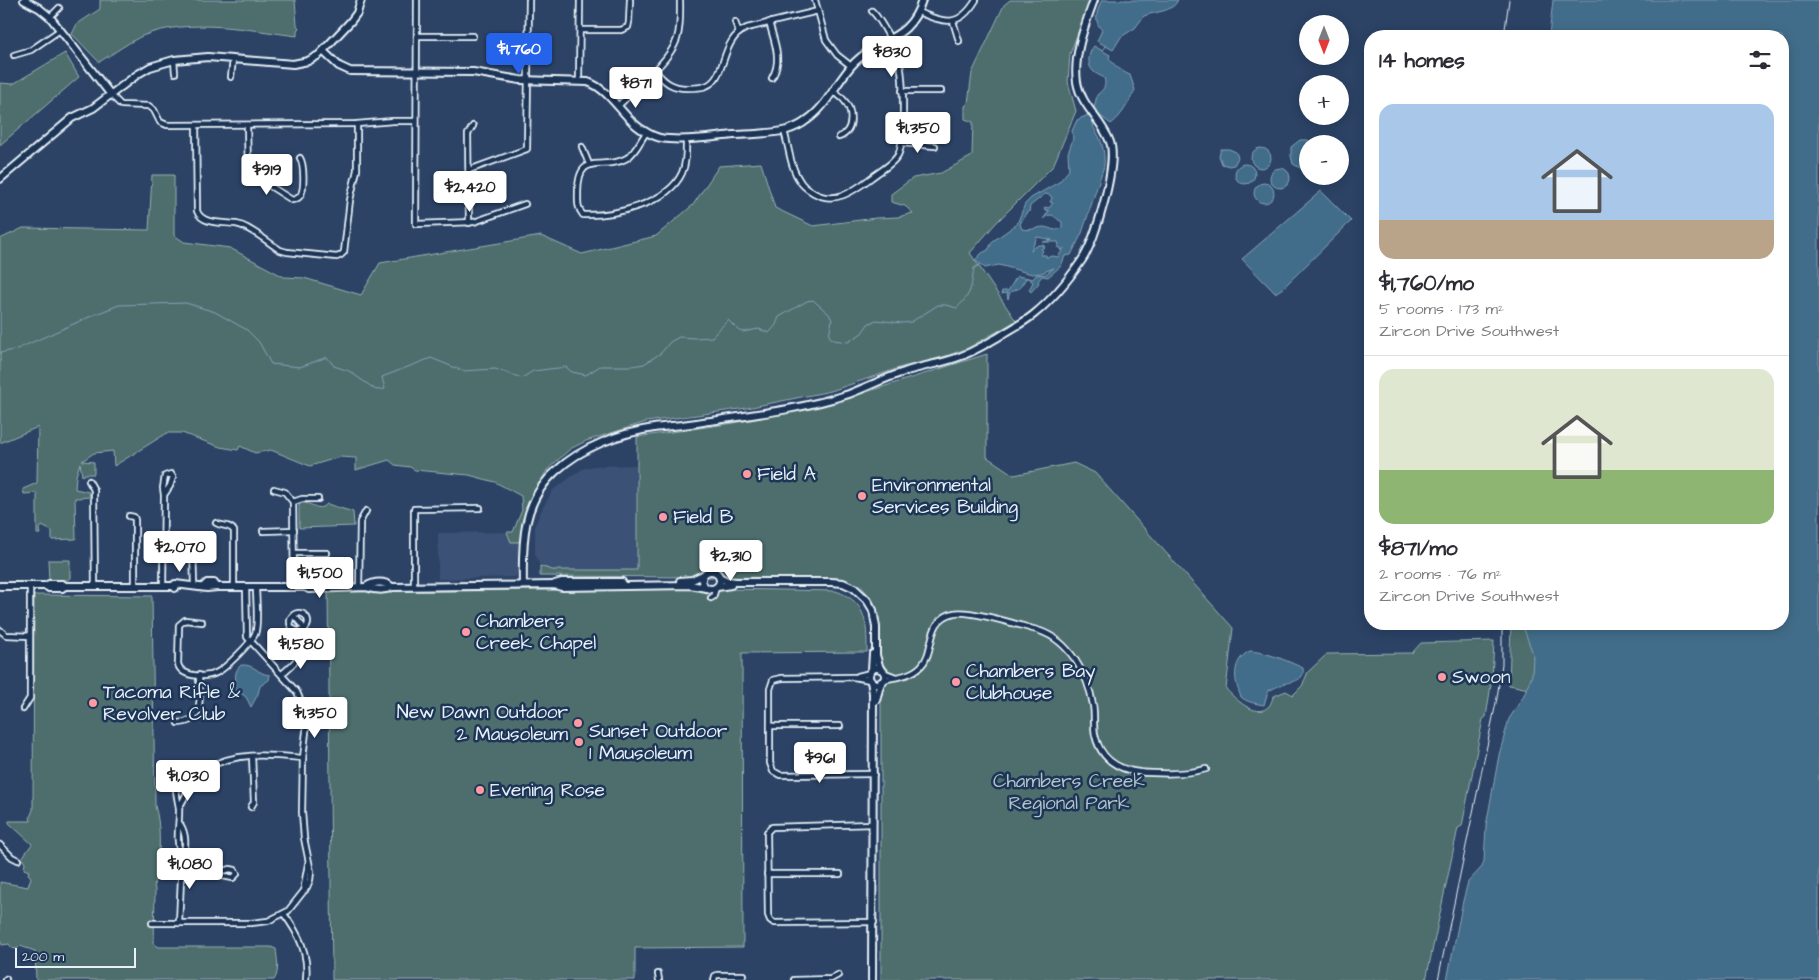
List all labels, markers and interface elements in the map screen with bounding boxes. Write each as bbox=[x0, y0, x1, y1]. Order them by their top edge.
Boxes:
north arrow bbox=[1299, 15, 1349, 65]
map controls bbox=[1299, 15, 1349, 185]
pin: $1,760 bbox=[478, 32, 560, 75]
pin: $830 bbox=[862, 36, 922, 78]
text: $1,760 bbox=[497, 38, 541, 60]
text: $830 bbox=[873, 41, 911, 63]
text: 14 homes bbox=[1379, 46, 1465, 75]
icon: filters bbox=[1746, 46, 1774, 74]
pin: $871 bbox=[606, 66, 666, 109]
text: $871 bbox=[620, 72, 652, 94]
button: + bbox=[1299, 75, 1349, 125]
pin: $1,350 bbox=[877, 112, 959, 154]
text: $1,350 bbox=[896, 117, 940, 139]
button: − bbox=[1299, 135, 1349, 185]
icon: home bbox=[1532, 136, 1622, 226]
pin: $919 bbox=[237, 154, 297, 196]
text: $919 bbox=[252, 159, 282, 181]
pin: $2,420 bbox=[429, 170, 511, 213]
text: $2,420 bbox=[444, 176, 496, 198]
text: $1,760/mo bbox=[1379, 269, 1474, 298]
text: 5 rooms · 173 m² bbox=[1379, 298, 1504, 320]
text: Zircon Drive Southwest bbox=[1379, 320, 1559, 342]
icon: home bbox=[1532, 402, 1622, 492]
place label: Field A bbox=[757, 461, 816, 488]
marker: Field A bbox=[741, 468, 753, 480]
place label: Environmental Services Building bbox=[872, 472, 1018, 522]
marker: Environmental Services Building bbox=[856, 490, 868, 502]
place label: Field B bbox=[673, 504, 734, 531]
marker: Field B bbox=[657, 511, 669, 523]
pin: $2,070 bbox=[139, 530, 221, 573]
text: $871/mo bbox=[1379, 534, 1458, 563]
text: $2,070 bbox=[155, 536, 205, 558]
pin: $2,310 bbox=[690, 540, 772, 582]
text: $2,310 bbox=[710, 545, 752, 567]
pin: $1,500 bbox=[279, 556, 361, 599]
text: $1,500 bbox=[297, 562, 343, 584]
text: 2 rooms · 76 m² bbox=[1379, 563, 1502, 585]
text: Zircon Drive Southwest bbox=[1379, 585, 1559, 607]
place label: Chambers Creek Chapel bbox=[476, 608, 596, 657]
marker: Chambers Creek Chapel bbox=[460, 626, 472, 638]
pin: $1,580 bbox=[260, 628, 342, 670]
text: $1,580 bbox=[278, 633, 324, 655]
place label: Chambers Bay Clubhouse bbox=[966, 658, 1096, 707]
place label: Swoon bbox=[1452, 664, 1510, 691]
marker: Swoon bbox=[1436, 671, 1448, 683]
marker: Chambers Bay Clubhouse bbox=[950, 676, 962, 688]
place label: Tacoma Rifle & Revolver Club bbox=[103, 679, 241, 728]
pin: $1,350 bbox=[274, 696, 356, 739]
marker: Tacoma Rifle & Revolver Club bbox=[87, 697, 99, 709]
place label: New Dawn Outdoor 2 Mausoleum bbox=[397, 699, 569, 748]
text: $1,350 bbox=[293, 702, 337, 724]
marker: New Dawn Outdoor 2 Mausoleum bbox=[572, 717, 584, 729]
place label: Sunset Outdoor 1 Mausoleum bbox=[589, 718, 728, 767]
marker: Sunset Outdoor 1 Mausoleum bbox=[573, 736, 585, 748]
pin: $961 bbox=[790, 742, 850, 784]
text: $961 bbox=[805, 747, 835, 769]
pin: $1,030 bbox=[147, 760, 229, 802]
text: $1,030 bbox=[167, 765, 209, 787]
park label: Chambers Creek Regional Park bbox=[993, 768, 1145, 818]
place label: Evening Rose bbox=[490, 777, 605, 805]
marker: Evening Rose bbox=[474, 784, 486, 796]
pin: $1,080 bbox=[149, 848, 231, 890]
text: $1,080 bbox=[168, 853, 212, 875]
scale bar bbox=[15, 945, 136, 968]
text: 200 m bbox=[22, 947, 64, 967]

